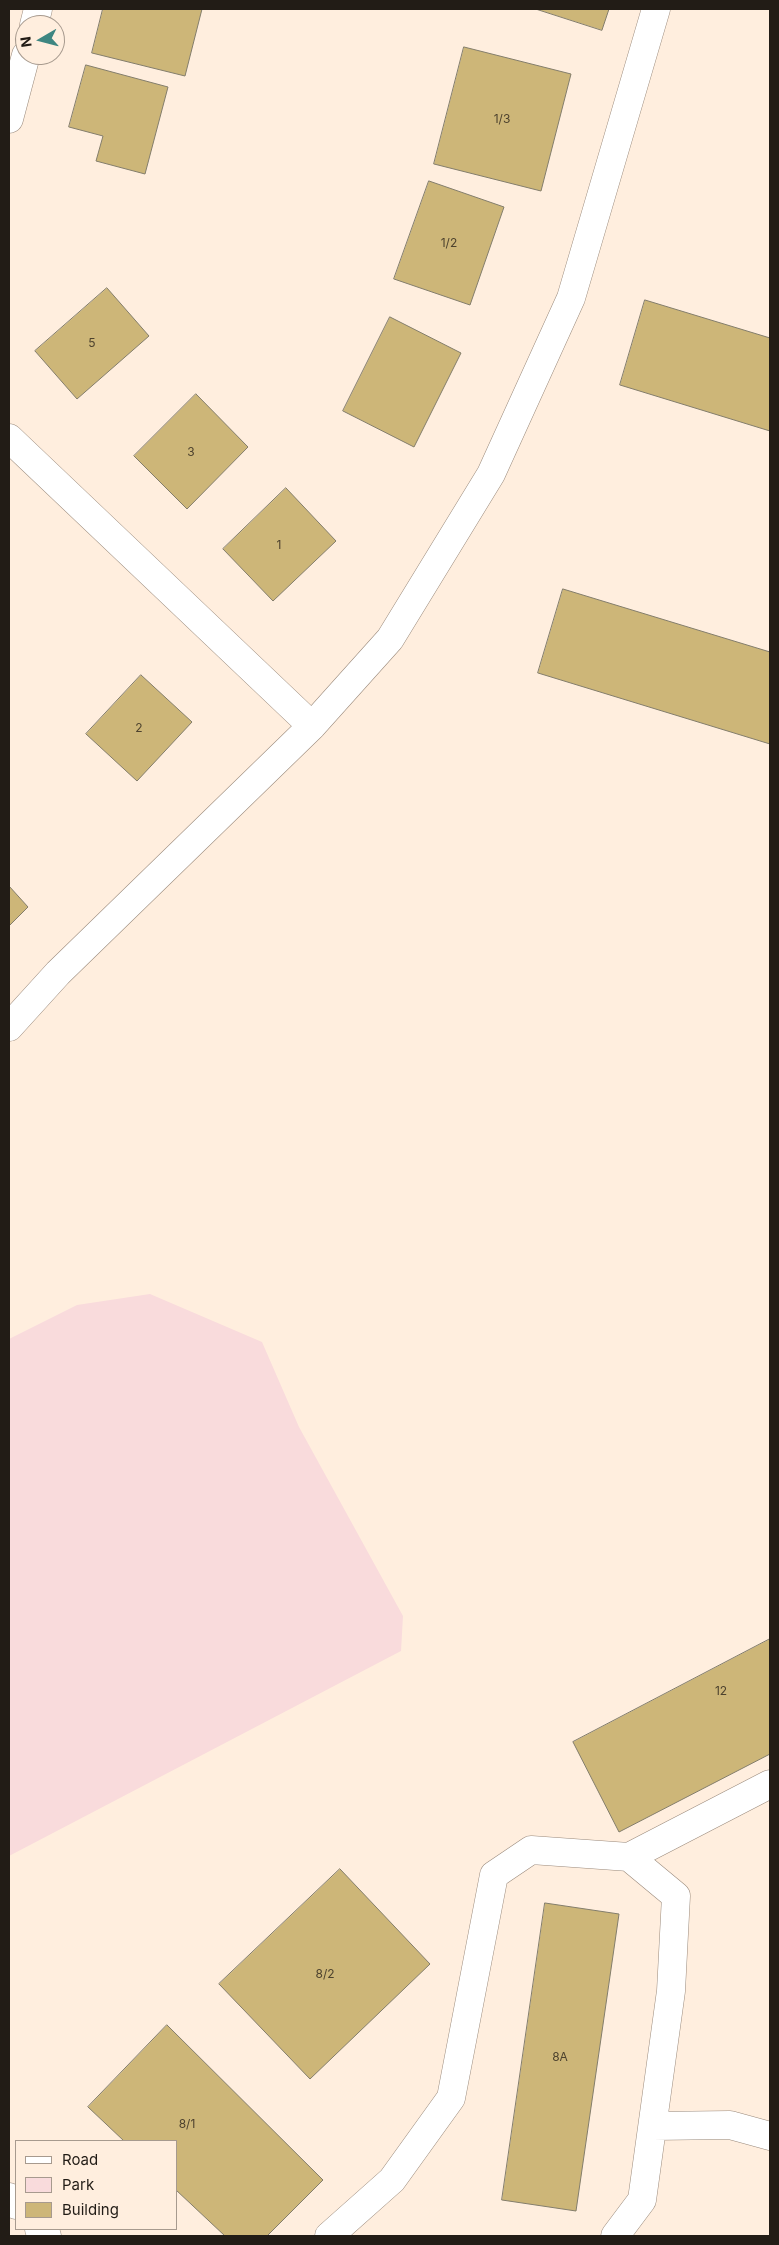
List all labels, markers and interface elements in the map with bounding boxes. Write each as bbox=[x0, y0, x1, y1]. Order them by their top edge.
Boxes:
north arrow bbox=[15, 15, 65, 65]
text: N bbox=[16, 36, 35, 48]
house number: 1/3 bbox=[494, 112, 510, 126]
house number: 1/2 bbox=[441, 236, 457, 250]
house number: 5 bbox=[88, 336, 96, 350]
house number: 3 bbox=[187, 445, 195, 459]
house number: 1 bbox=[277, 538, 281, 552]
house number: 2 bbox=[135, 721, 143, 735]
house number: 12 bbox=[715, 1684, 727, 1698]
house number: 8/2 bbox=[315, 1967, 335, 1981]
house number: 8А bbox=[552, 2050, 568, 2064]
house number: 8/1 bbox=[179, 2117, 195, 2131]
legend bbox=[15, 2140, 178, 2230]
text: Road bbox=[62, 2150, 98, 2169]
text: Park bbox=[62, 2175, 94, 2194]
text: Building bbox=[62, 2200, 119, 2219]

